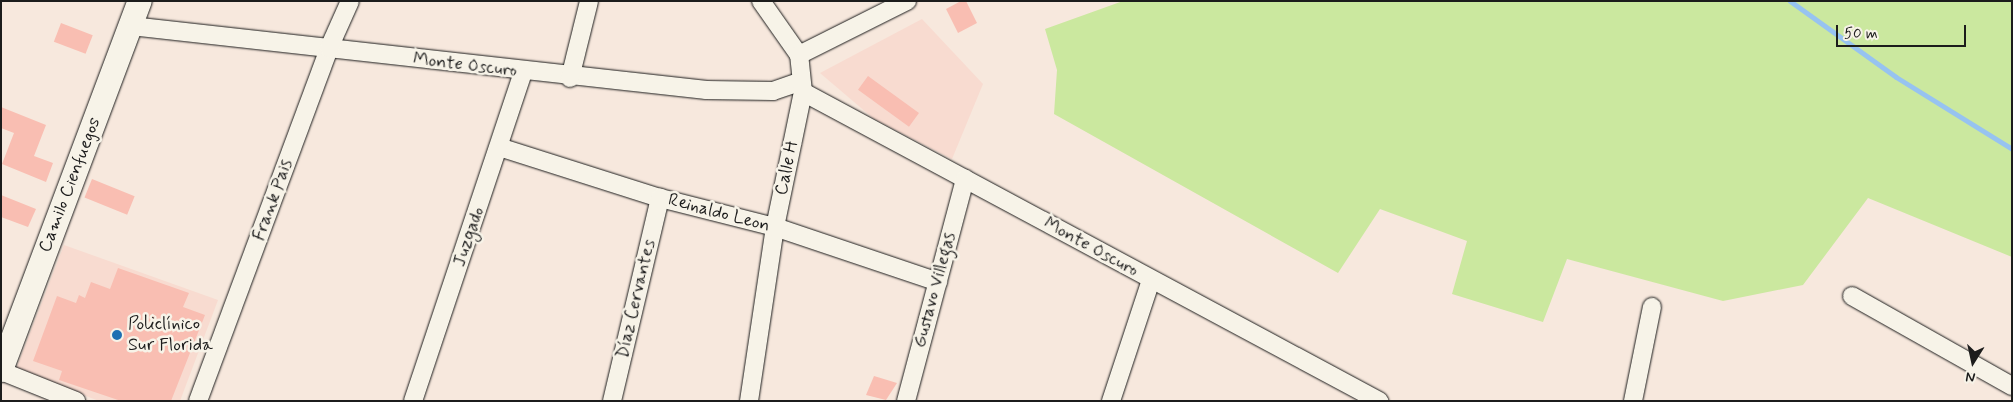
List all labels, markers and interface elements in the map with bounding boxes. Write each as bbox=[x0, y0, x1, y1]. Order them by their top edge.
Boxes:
scale bar bbox=[1838, 15, 1968, 47]
text: 50 m bbox=[1844, 24, 1878, 44]
street label: Monte Oscuro bbox=[412, 48, 518, 82]
street label: Camilo Cienfuegos bbox=[34, 114, 106, 256]
street label: Calle H bbox=[771, 139, 803, 197]
street label: Frank Pais bbox=[248, 156, 298, 244]
street label: Reinaldo Leon bbox=[666, 189, 772, 237]
street label: Juzgado bbox=[449, 204, 489, 270]
street label: Monte Oscuro bbox=[1040, 212, 1142, 282]
street label: Gustavo Villegas bbox=[909, 229, 961, 351]
street label: Díaz Cervantes bbox=[612, 240, 660, 358]
place label: Policlínico Sur Florida bbox=[128, 314, 212, 356]
marker: Policlínico Sur Florida bbox=[110, 328, 124, 342]
north arrow bbox=[1948, 337, 1998, 387]
text: N bbox=[1964, 367, 1977, 386]

